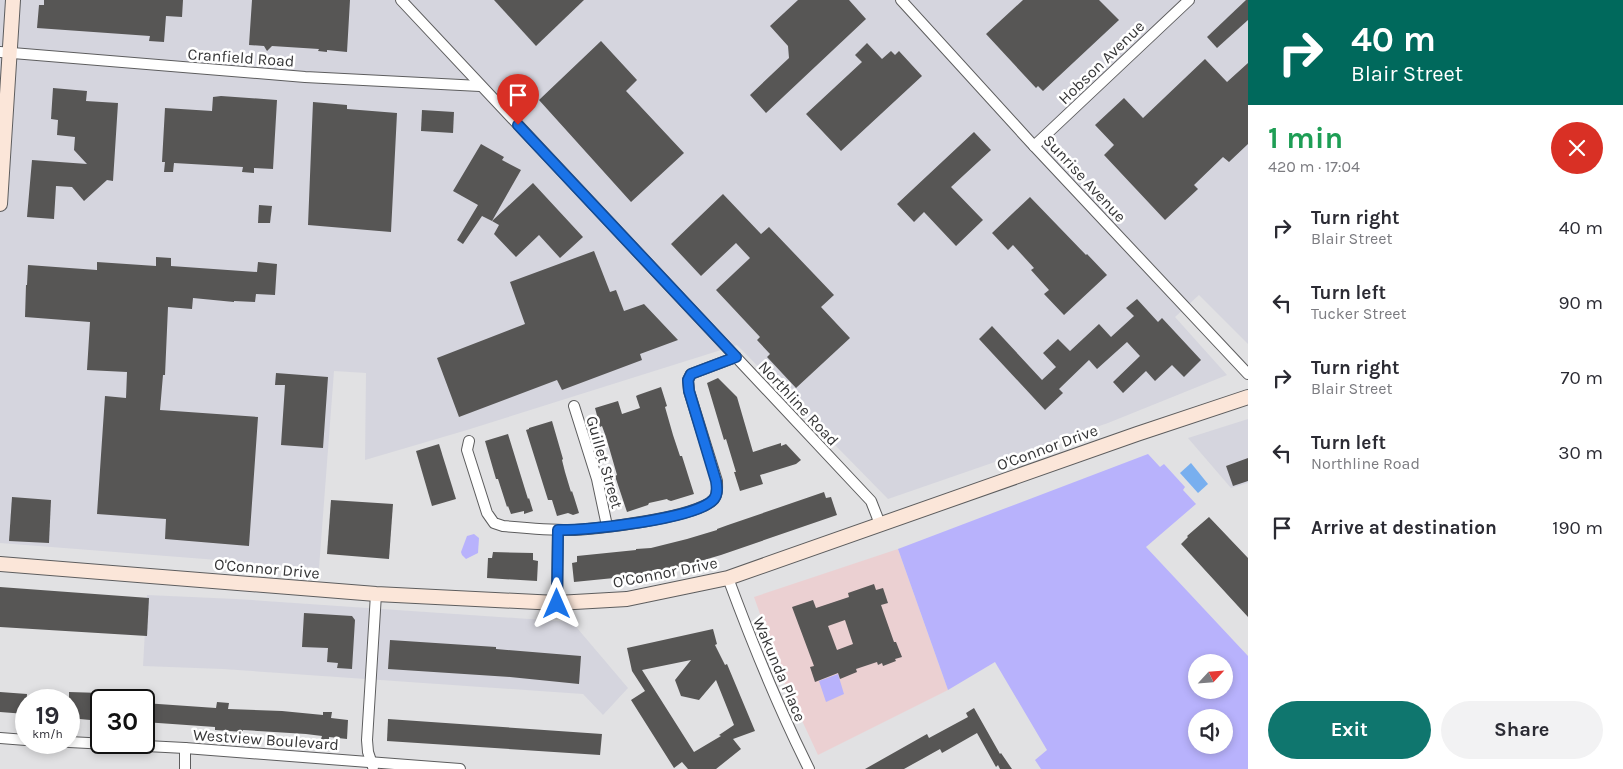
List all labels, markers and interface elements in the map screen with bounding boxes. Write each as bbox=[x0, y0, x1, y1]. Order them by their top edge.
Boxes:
street label: Hobson Avenue bbox=[1054, 17, 1148, 108]
text: 40 m bbox=[1351, 19, 1436, 60]
icon: right bbox=[1268, 20, 1333, 85]
street label: Cranfield Road bbox=[187, 44, 295, 71]
text: Blair Street bbox=[1351, 61, 1463, 87]
pin bbox=[497, 74, 539, 125]
icon: arrive bbox=[504, 81, 532, 109]
text: 1 min bbox=[1268, 120, 1343, 156]
button: close bbox=[1551, 122, 1603, 174]
street label: Sunrise Avenue bbox=[1039, 131, 1130, 226]
text: 420 m · 17:04 bbox=[1268, 157, 1360, 176]
text: Turn right bbox=[1311, 207, 1400, 229]
icon: right bbox=[1268, 214, 1296, 242]
text: 40 m bbox=[1559, 217, 1603, 239]
text: Blair Street bbox=[1311, 229, 1393, 248]
text: Turn left bbox=[1311, 282, 1386, 304]
icon: left bbox=[1268, 289, 1296, 317]
text: 90 m bbox=[1558, 292, 1603, 314]
text: Tucker Street bbox=[1311, 304, 1407, 323]
street label: Northline Road bbox=[755, 357, 843, 450]
text: Turn right bbox=[1311, 357, 1400, 379]
icon: right bbox=[1268, 364, 1296, 392]
text: 70 m bbox=[1561, 367, 1603, 389]
text: Blair Street bbox=[1311, 379, 1393, 398]
street label: Guillet Street bbox=[582, 414, 627, 511]
street label: O'Connor Drive bbox=[994, 420, 1100, 475]
text: Turn left bbox=[1311, 432, 1386, 454]
icon: left bbox=[1268, 439, 1296, 467]
text: 30 m bbox=[1558, 442, 1603, 464]
text: Northline Road bbox=[1311, 454, 1420, 473]
icon: arrive bbox=[1268, 514, 1296, 542]
text: Arrive at destination bbox=[1311, 517, 1497, 539]
text: 190 m bbox=[1552, 517, 1603, 539]
street label: O'Connor Drive bbox=[611, 553, 719, 592]
street label: O'Connor Drive bbox=[213, 554, 321, 583]
position arrow bbox=[530, 577, 582, 629]
street label: Wakunda Place bbox=[749, 614, 810, 724]
north arrow bbox=[1188, 654, 1232, 699]
map controls bbox=[1188, 654, 1233, 754]
speed limit sign: 30 bbox=[90, 689, 155, 754]
text: 19 bbox=[35, 701, 60, 730]
button: Exit bbox=[1268, 701, 1431, 759]
button: Share bbox=[1441, 701, 1603, 759]
button: sound bbox=[1188, 709, 1233, 754]
street label: Westview Boulevard bbox=[192, 725, 339, 754]
text: km/h bbox=[32, 727, 63, 741]

